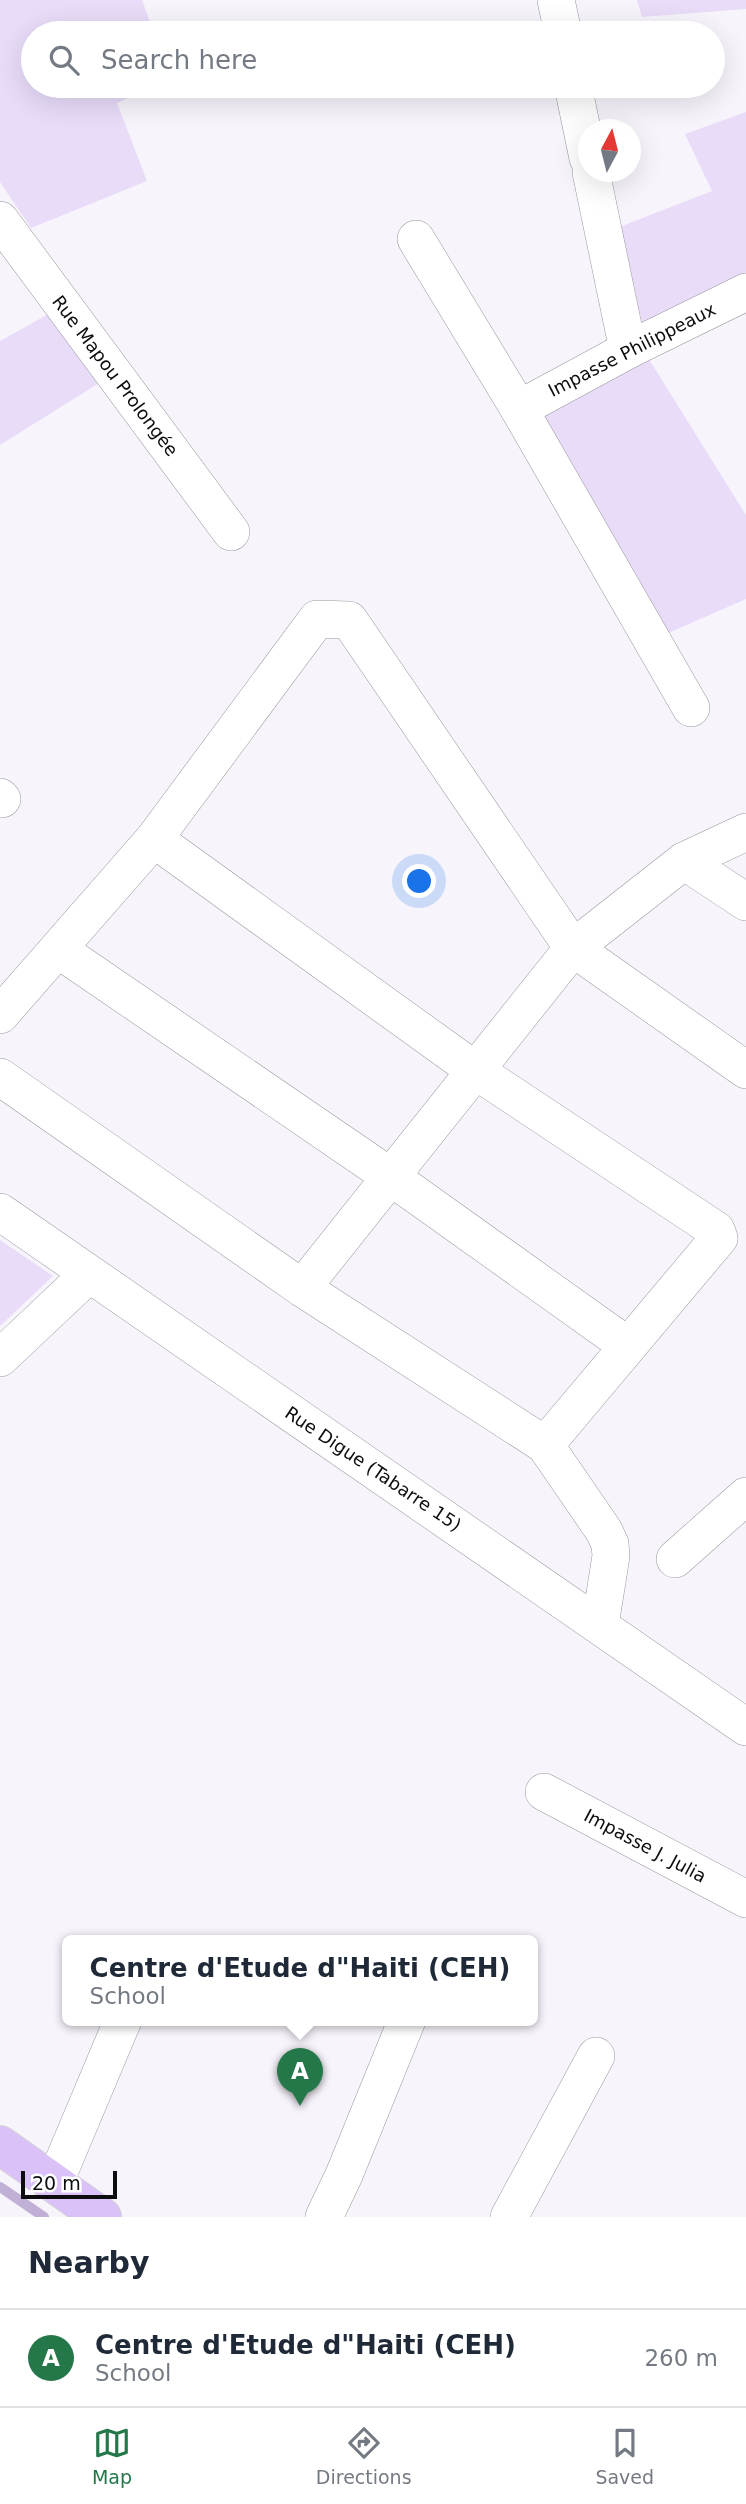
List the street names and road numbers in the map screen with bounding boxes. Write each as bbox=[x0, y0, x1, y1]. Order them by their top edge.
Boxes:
street label: Rue Mapou Prolongée bbox=[48, 291, 183, 460]
street label: Impasse Philippeaux bbox=[545, 298, 719, 401]
street label: Rue Digue (Tabarre 15) bbox=[281, 1402, 465, 1535]
street label: Impasse J. Julia bbox=[581, 1805, 710, 1887]

